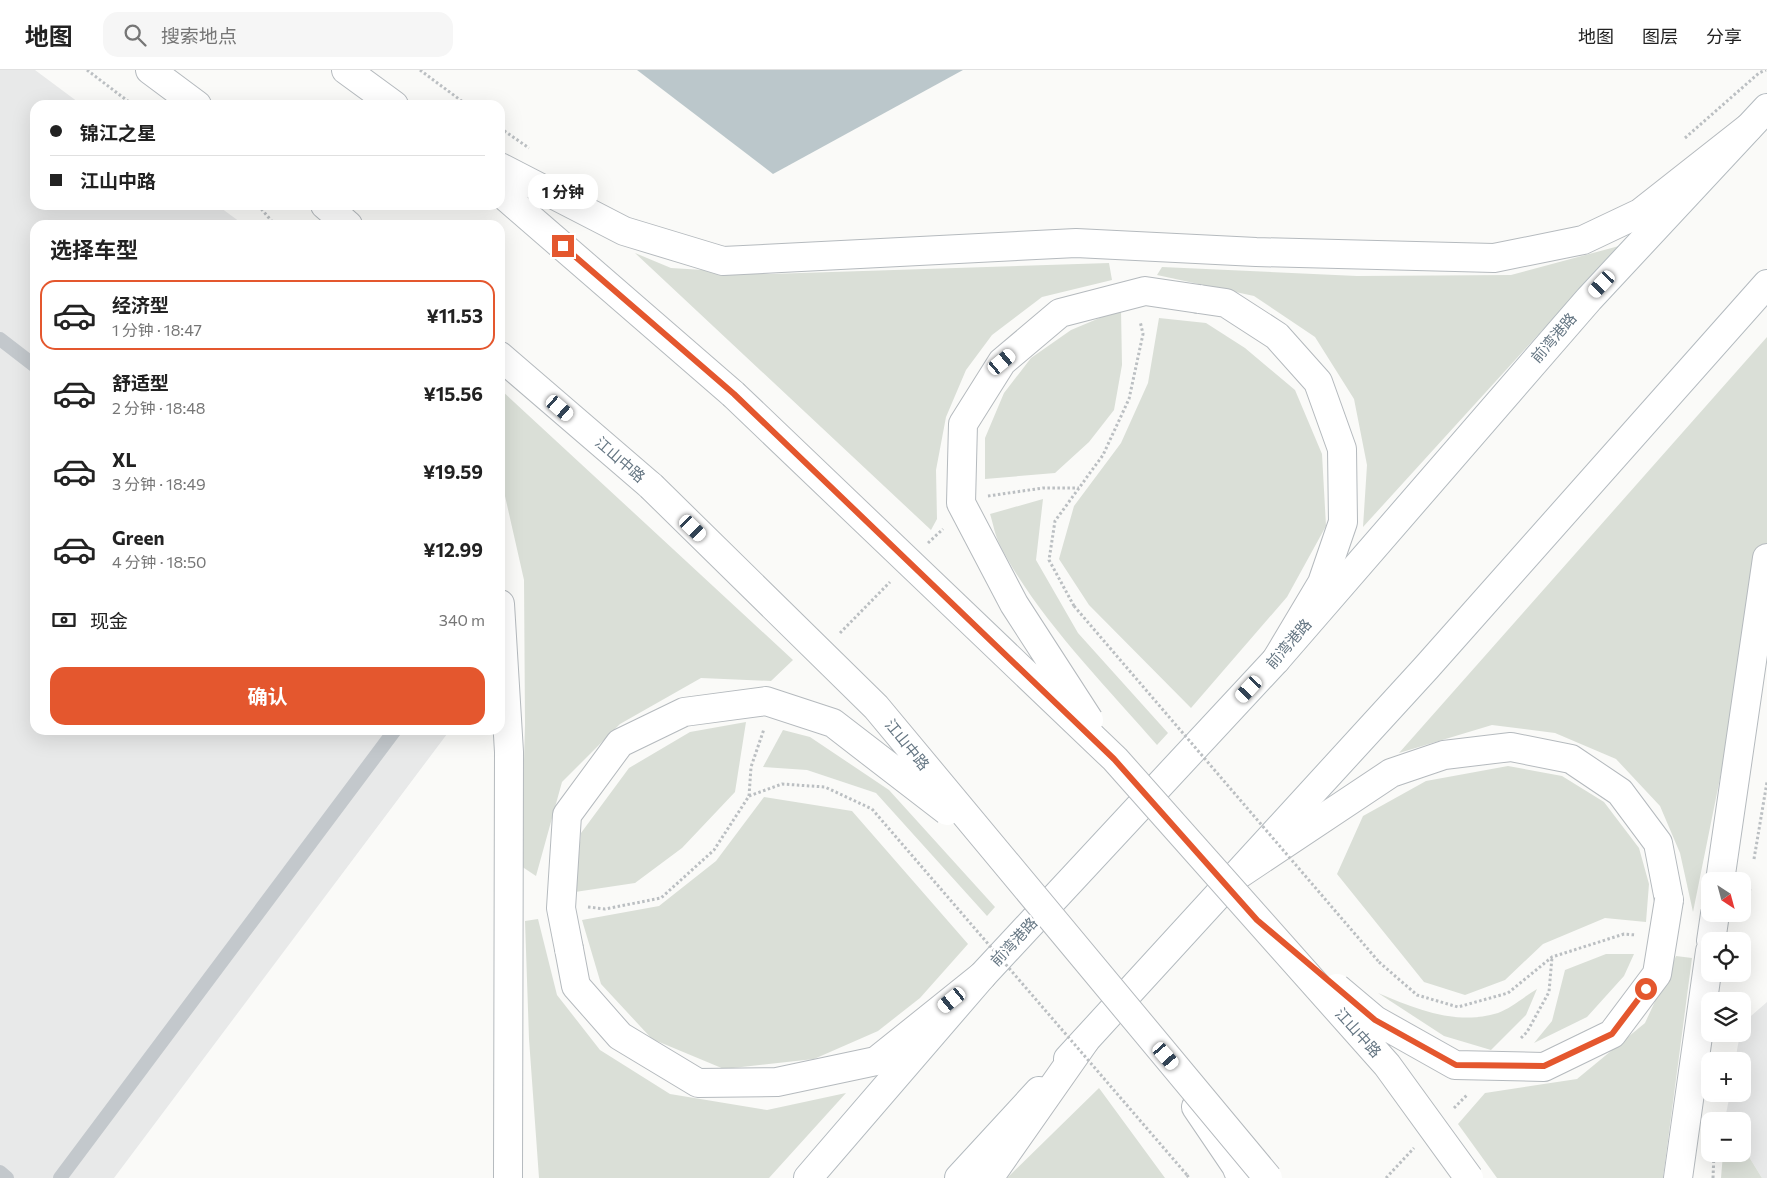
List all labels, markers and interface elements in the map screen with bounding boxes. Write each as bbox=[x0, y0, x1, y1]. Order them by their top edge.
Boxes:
search box bbox=[103, 12, 453, 57]
text: 地图 bbox=[25, 21, 73, 50]
icon: search bbox=[121, 21, 149, 49]
text: 搜索地点 bbox=[161, 24, 237, 47]
text: 地图 bbox=[1578, 25, 1614, 47]
text: 图层 bbox=[1642, 25, 1678, 47]
text: 分享 bbox=[1706, 25, 1742, 47]
text: 锦江之星 bbox=[80, 121, 156, 144]
text: 江山中路 bbox=[80, 169, 156, 192]
callout: 1 分钟 bbox=[528, 174, 598, 208]
text: 1 分钟 bbox=[542, 182, 584, 201]
route end bbox=[552, 235, 574, 257]
text: 选择车型 bbox=[50, 236, 138, 263]
car bbox=[1586, 268, 1617, 300]
icon: car bbox=[52, 293, 97, 338]
text: 经济型 bbox=[112, 293, 169, 316]
text: ¥11.53 bbox=[426, 304, 483, 327]
street label: 前湾港路 bbox=[1527, 309, 1580, 366]
text: 1 分钟 · 18:47 bbox=[112, 320, 202, 339]
car bbox=[985, 347, 1018, 377]
icon: car bbox=[52, 371, 97, 416]
text: 舒适型 bbox=[112, 371, 169, 394]
text: ¥15.56 bbox=[424, 382, 483, 405]
car bbox=[543, 392, 576, 424]
text: 2 分钟 · 18:48 bbox=[112, 398, 205, 417]
street label: 江山中路 bbox=[592, 433, 649, 486]
text: XL bbox=[112, 448, 137, 471]
icon: car bbox=[52, 449, 97, 494]
text: ¥19.59 bbox=[423, 460, 483, 483]
text: 3 分钟 · 18:49 bbox=[112, 474, 206, 493]
car bbox=[676, 512, 709, 544]
text: Green bbox=[112, 526, 164, 549]
icon: car bbox=[52, 527, 97, 572]
text: ¥12.99 bbox=[423, 538, 483, 561]
text: 4 分钟 · 18:50 bbox=[112, 552, 207, 571]
icon: cash bbox=[50, 606, 78, 634]
text: 现金 bbox=[90, 609, 128, 632]
text: 340 m bbox=[439, 610, 485, 629]
street label: 前湾港路 bbox=[1262, 615, 1315, 672]
button: 确认 bbox=[50, 667, 485, 725]
car bbox=[1233, 673, 1264, 705]
street label: 江山中路 bbox=[882, 715, 934, 773]
north arrow bbox=[1701, 872, 1751, 922]
map controls bbox=[1701, 872, 1751, 1162]
street label: 前湾港路 bbox=[986, 913, 1040, 969]
button: locate bbox=[1701, 932, 1751, 982]
route start bbox=[1635, 978, 1657, 1000]
car bbox=[935, 985, 968, 1015]
button: layers bbox=[1701, 992, 1751, 1042]
street label: 江山中路 bbox=[1332, 1004, 1386, 1061]
car bbox=[1150, 1040, 1181, 1072]
button: + bbox=[1701, 1052, 1751, 1102]
button: − bbox=[1701, 1112, 1751, 1162]

